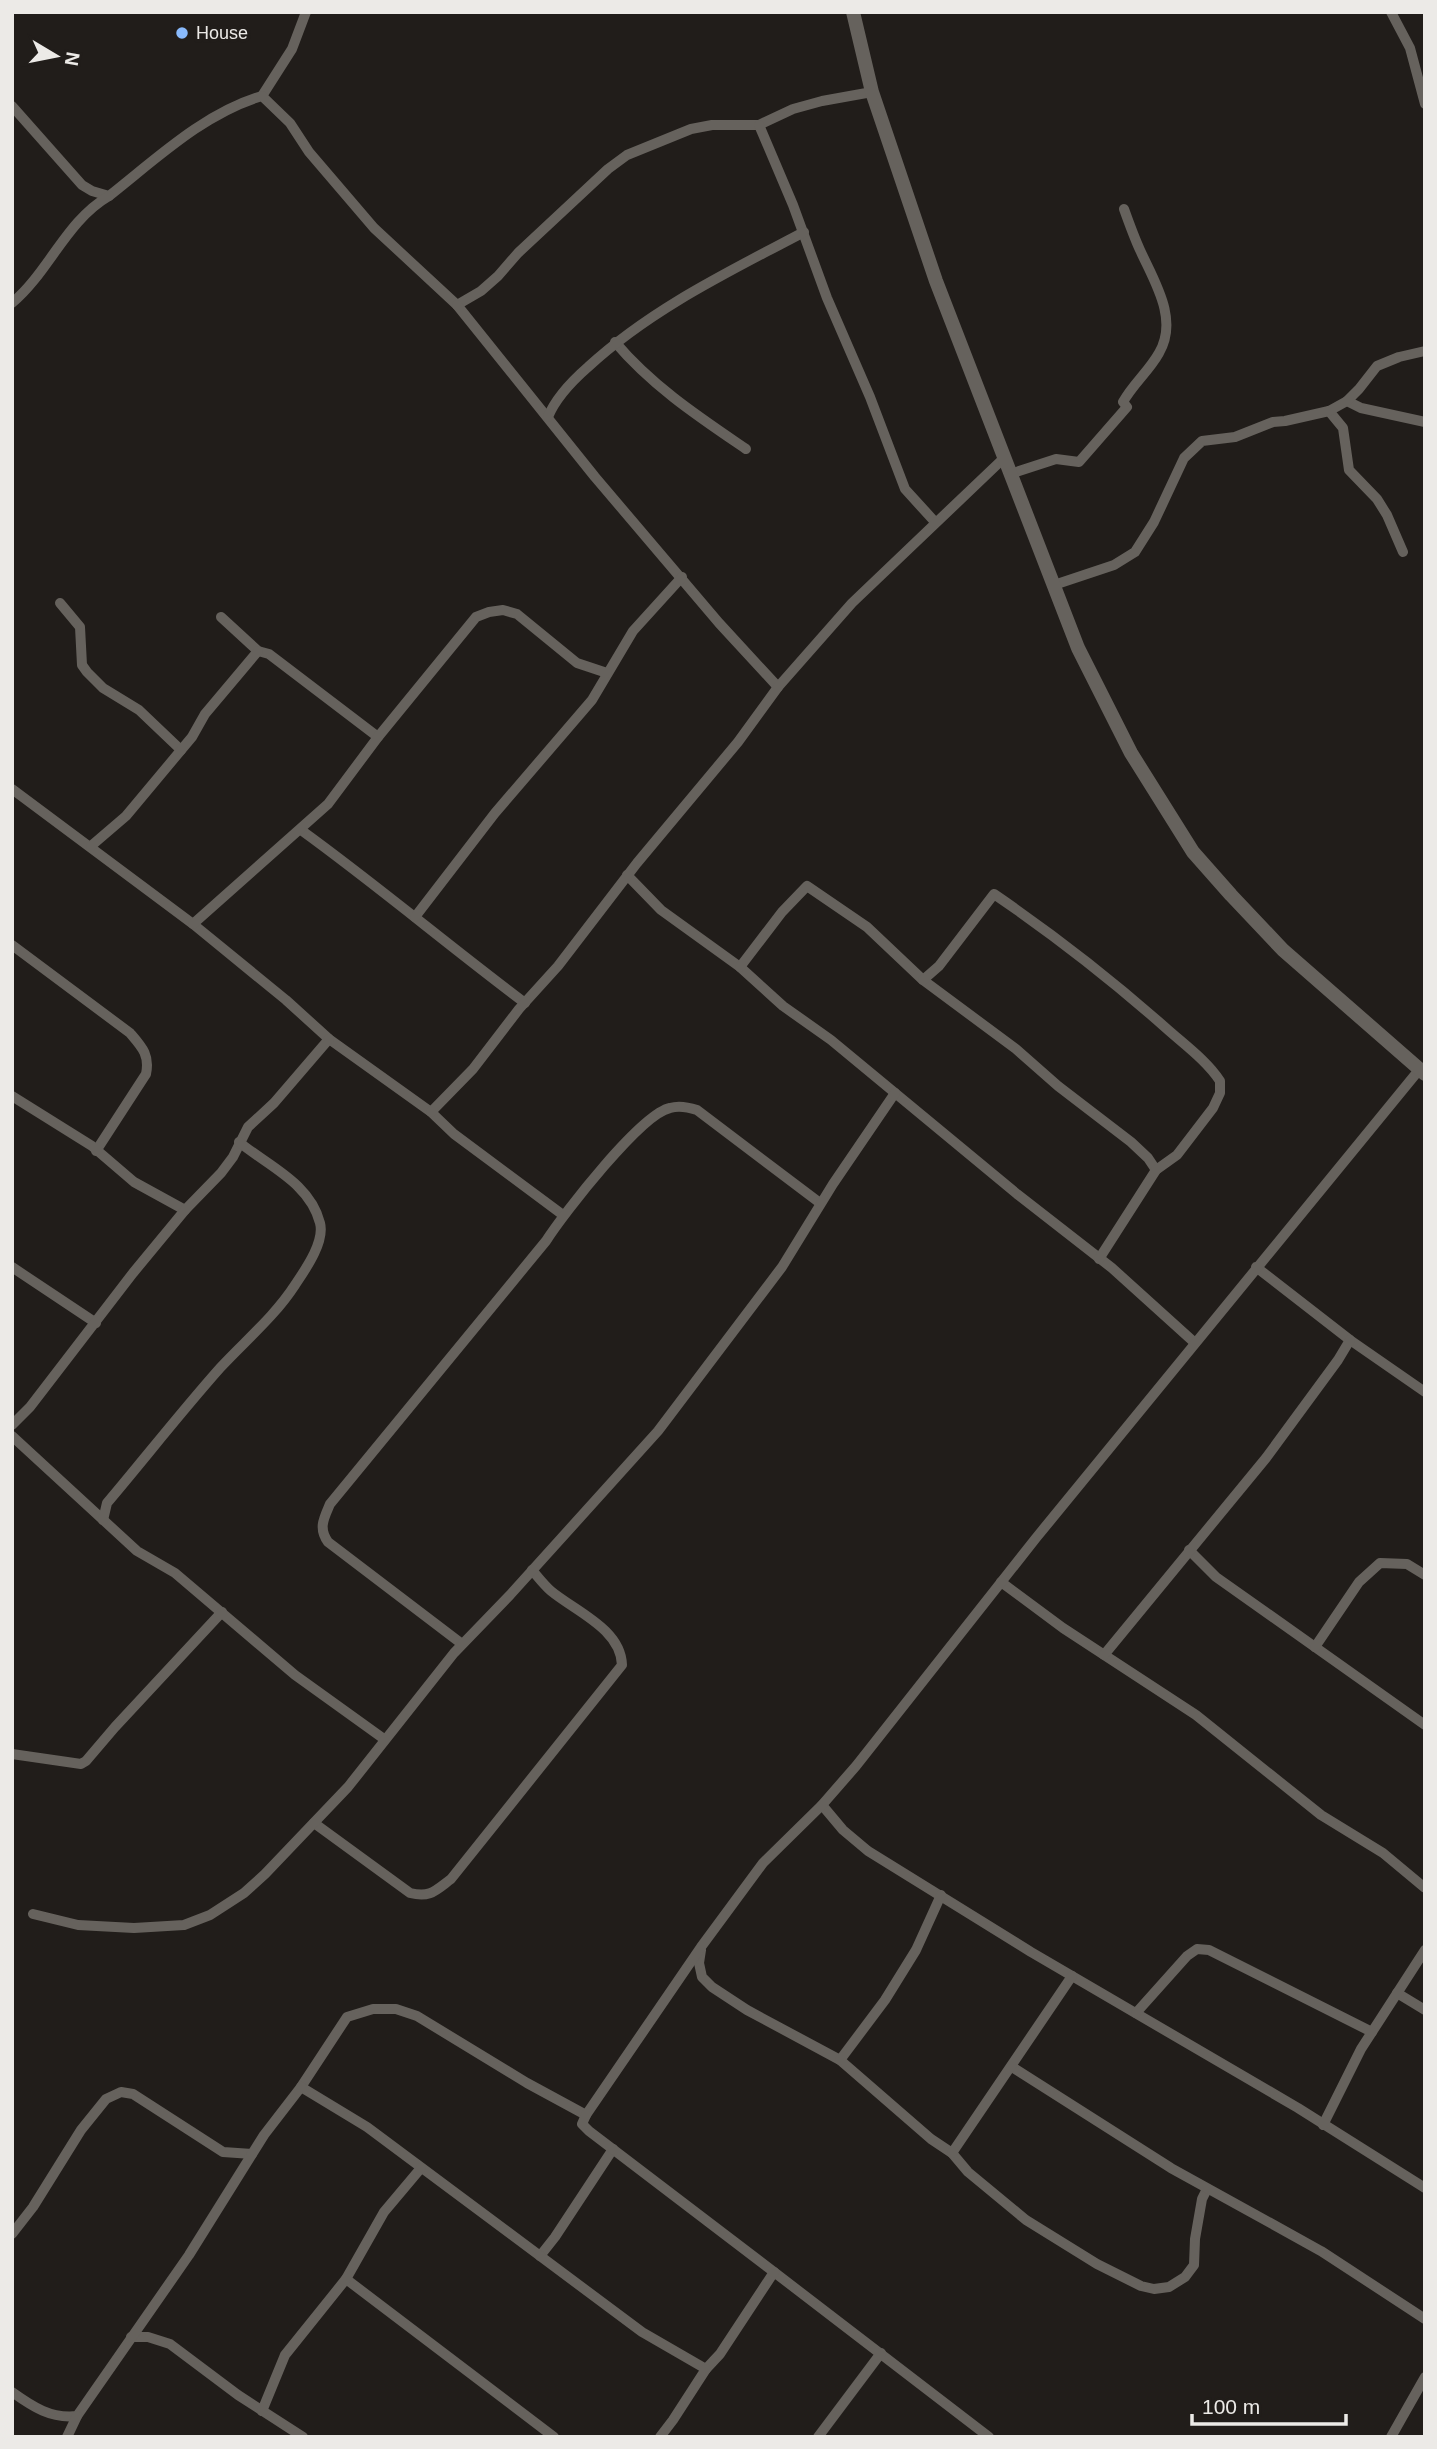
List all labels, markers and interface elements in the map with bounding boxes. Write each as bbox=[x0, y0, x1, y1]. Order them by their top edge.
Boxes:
north arrow bbox=[21, 21, 91, 91]
place label: House bbox=[196, 23, 248, 43]
marker: House bbox=[174, 25, 190, 41]
text: N bbox=[61, 50, 84, 67]
scale bar bbox=[1192, 2382, 1346, 2426]
text: 100 m bbox=[1202, 2395, 1260, 2418]

